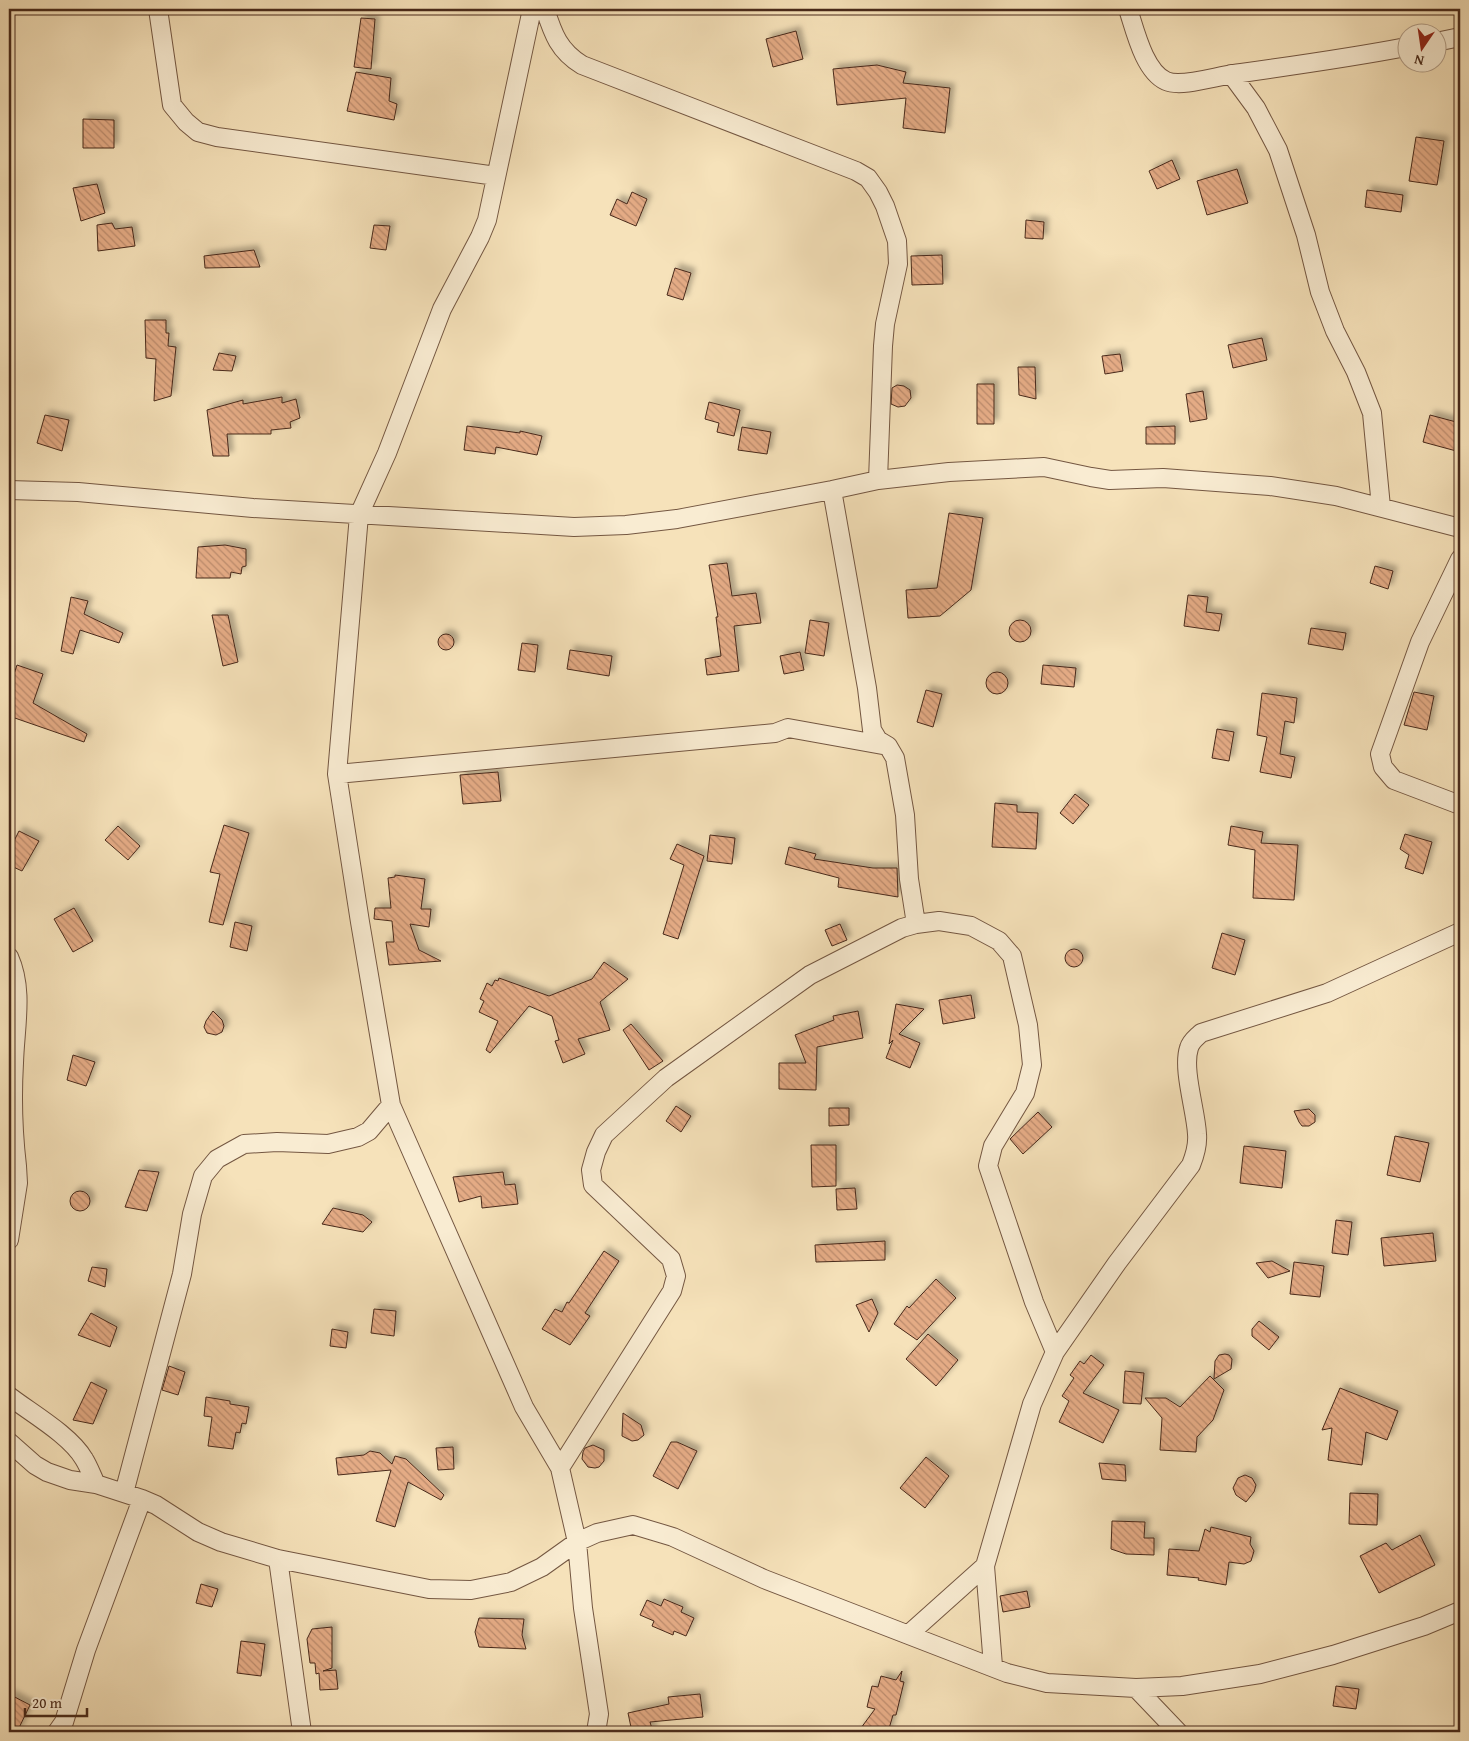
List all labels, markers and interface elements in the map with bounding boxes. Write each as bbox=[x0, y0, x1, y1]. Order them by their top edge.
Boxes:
north arrow bbox=[1396, 22, 1446, 72]
text: N bbox=[1412, 50, 1426, 71]
scale bar bbox=[25, 1686, 88, 1718]
text: 20 m bbox=[32, 1692, 63, 1713]

